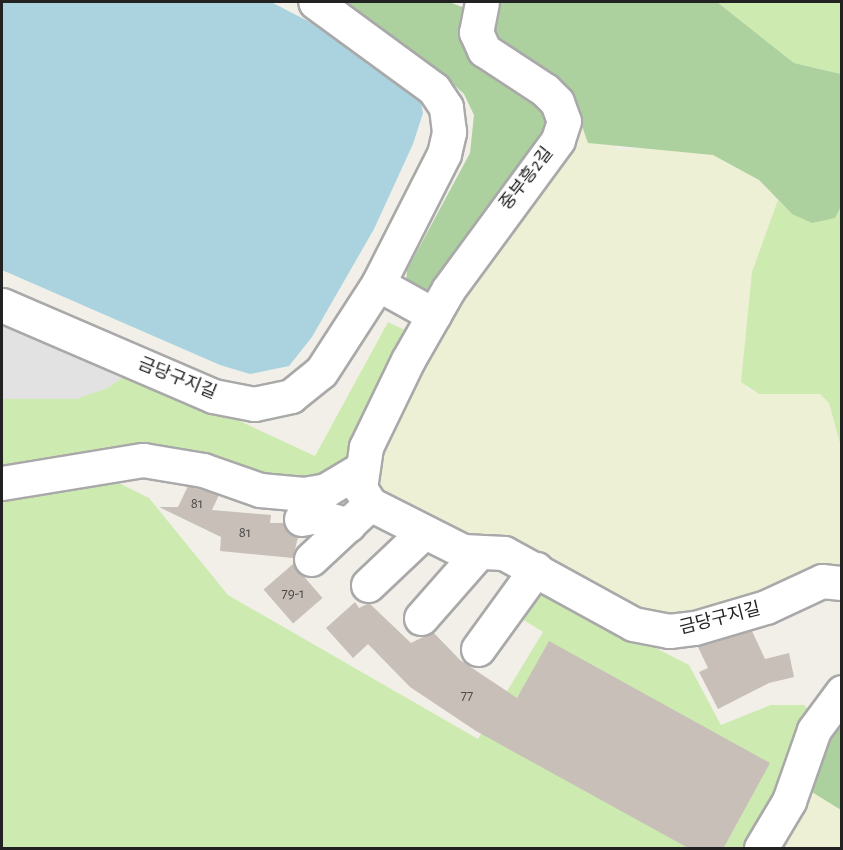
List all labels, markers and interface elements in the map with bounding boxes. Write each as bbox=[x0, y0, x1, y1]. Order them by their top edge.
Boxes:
street label: 중부흥2길 bbox=[496, 143, 558, 215]
street label: 금당구지길 bbox=[135, 353, 219, 405]
house number: 81 bbox=[191, 495, 203, 513]
house number: 81 bbox=[239, 524, 251, 542]
house number: 79-1 bbox=[281, 585, 305, 603]
street label: 금당구지길 bbox=[677, 599, 763, 639]
house number: 77 bbox=[461, 687, 473, 705]

